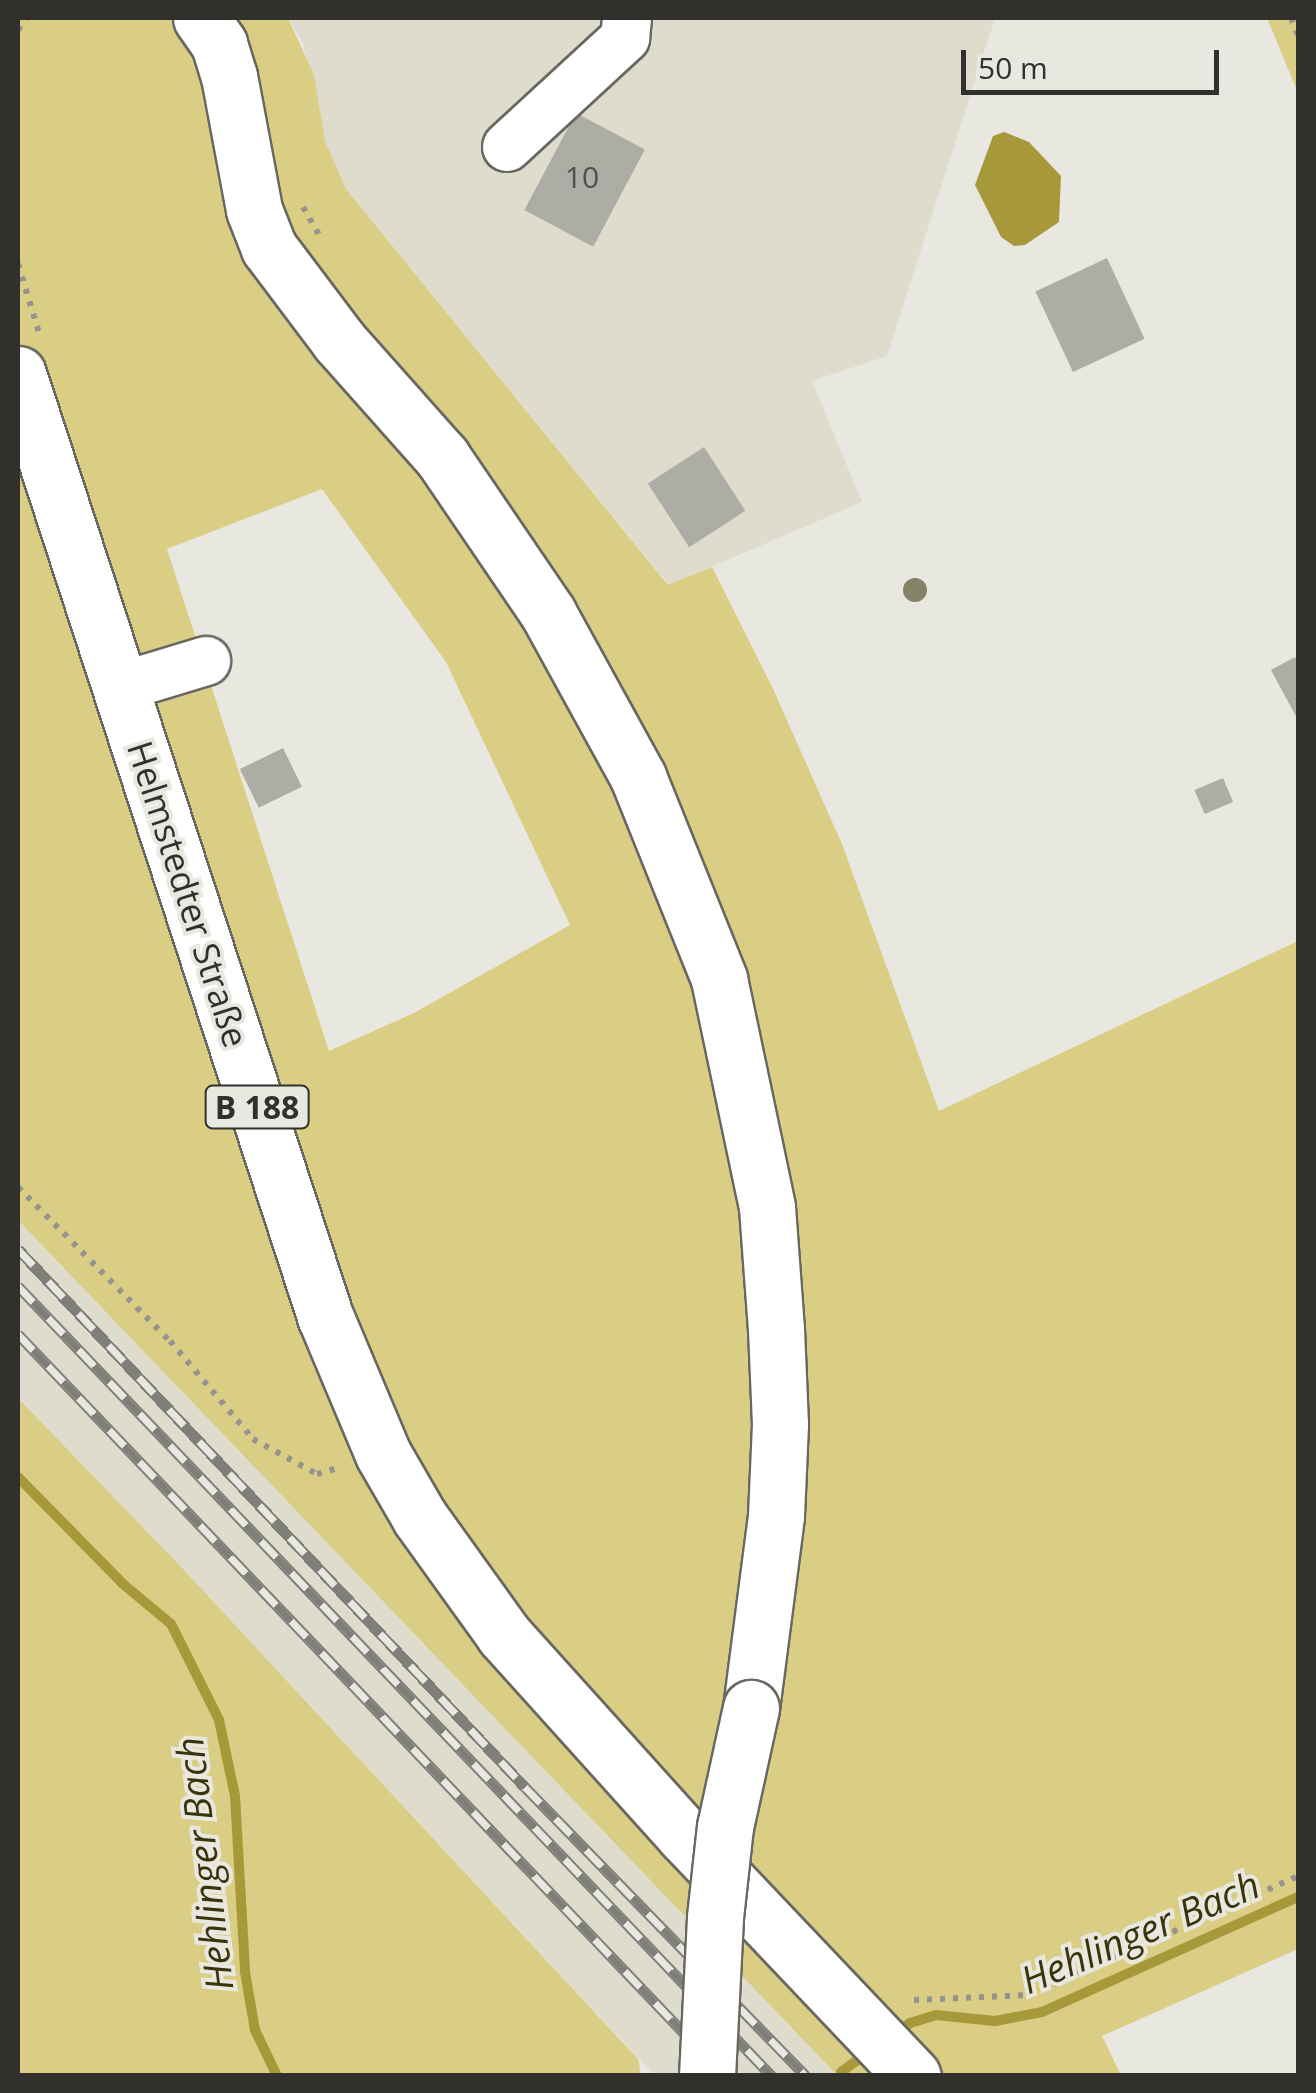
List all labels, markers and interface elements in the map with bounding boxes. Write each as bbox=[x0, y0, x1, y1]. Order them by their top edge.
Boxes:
scale bar bbox=[966, 30, 1224, 92]
text: 50 m bbox=[978, 47, 1048, 88]
house number: 10 bbox=[565, 159, 599, 195]
street label: Helmstedter Straße bbox=[119, 736, 257, 1052]
road number: B 188 bbox=[204, 1080, 310, 1134]
water label: Hehlinger Bach bbox=[166, 1735, 242, 1993]
water label: Hehlinger Bach bbox=[1014, 1861, 1266, 2003]

